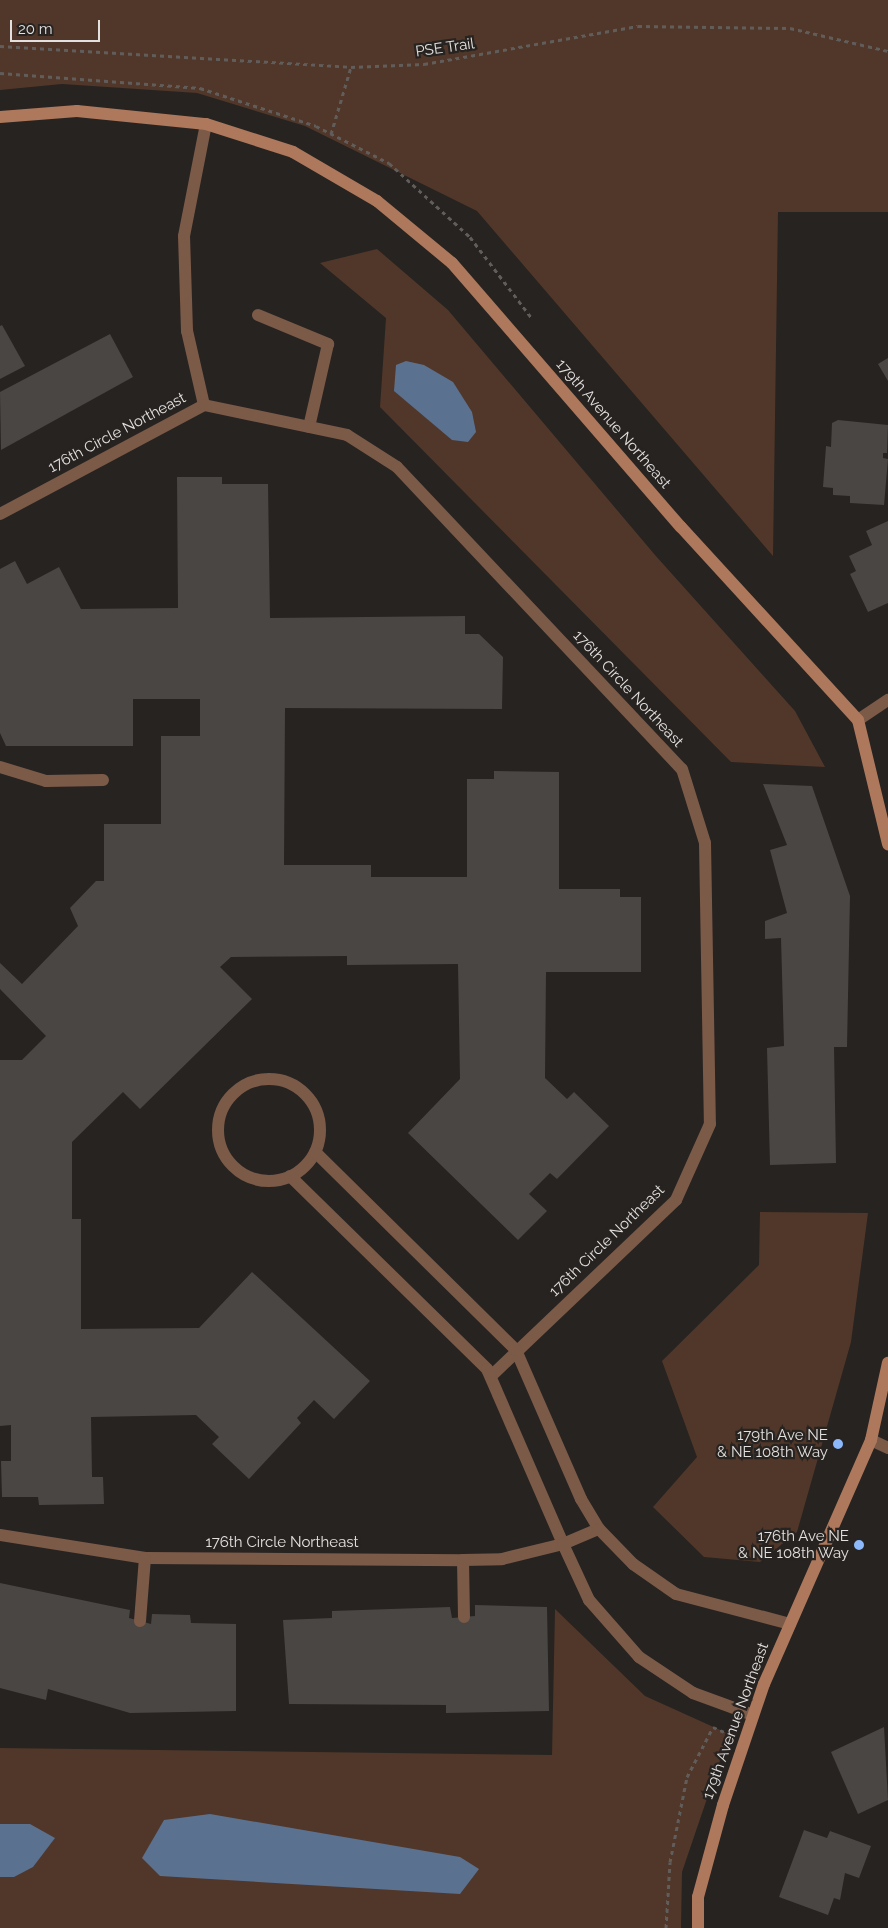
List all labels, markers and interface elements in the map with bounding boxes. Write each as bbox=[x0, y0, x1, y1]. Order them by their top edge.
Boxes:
scale bar bbox=[12, 10, 102, 42]
text: 20 m bbox=[18, 20, 53, 38]
street label: PSE Trail bbox=[414, 35, 476, 61]
street label: 179th Avenue Northeast bbox=[552, 356, 674, 492]
street label: 176th Circle Northeast bbox=[45, 389, 189, 477]
street label: 176th Circle Northeast bbox=[569, 627, 687, 751]
street label: 176th Circle Northeast bbox=[546, 1181, 668, 1301]
place label: 179th Ave NE & NE 108th Way bbox=[717, 1426, 828, 1461]
marker: 179th Ave NE & NE 108th Way bbox=[832, 1438, 844, 1450]
place label: 176th Ave NE & NE 108th Way bbox=[738, 1527, 849, 1562]
street label: 176th Circle Northeast bbox=[205, 1534, 359, 1552]
marker: 176th Ave NE & NE 108th Way bbox=[853, 1539, 865, 1551]
street label: 179th Avenue Northeast bbox=[699, 1640, 773, 1802]

